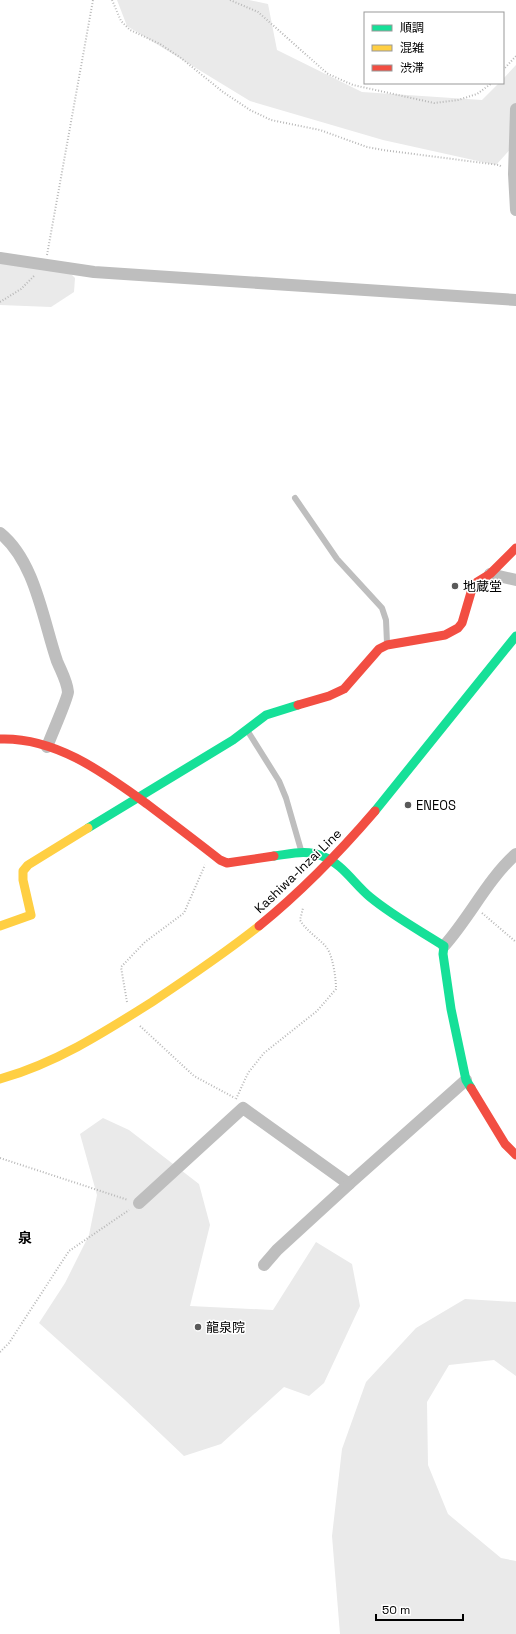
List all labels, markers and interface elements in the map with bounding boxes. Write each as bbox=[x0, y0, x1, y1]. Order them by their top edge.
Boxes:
legend bbox=[364, 12, 504, 84]
text: 順調 bbox=[400, 20, 424, 36]
text: 混雑 bbox=[400, 40, 424, 56]
text: 渋滞 bbox=[400, 60, 424, 76]
place label: 地蔵堂 bbox=[463, 578, 502, 595]
marker: 地蔵堂 bbox=[450, 581, 460, 591]
place label: ENEOS bbox=[416, 797, 456, 814]
marker: ENEOS bbox=[403, 800, 413, 810]
street label: Kashiwa-Inzai Line bbox=[251, 825, 345, 917]
district label: 泉 bbox=[18, 1229, 32, 1247]
place label: 龍泉院 bbox=[206, 1319, 245, 1336]
marker: 龍泉院 bbox=[193, 1322, 203, 1332]
scale bar bbox=[376, 1596, 463, 1622]
text: 50 m bbox=[382, 1602, 410, 1618]

